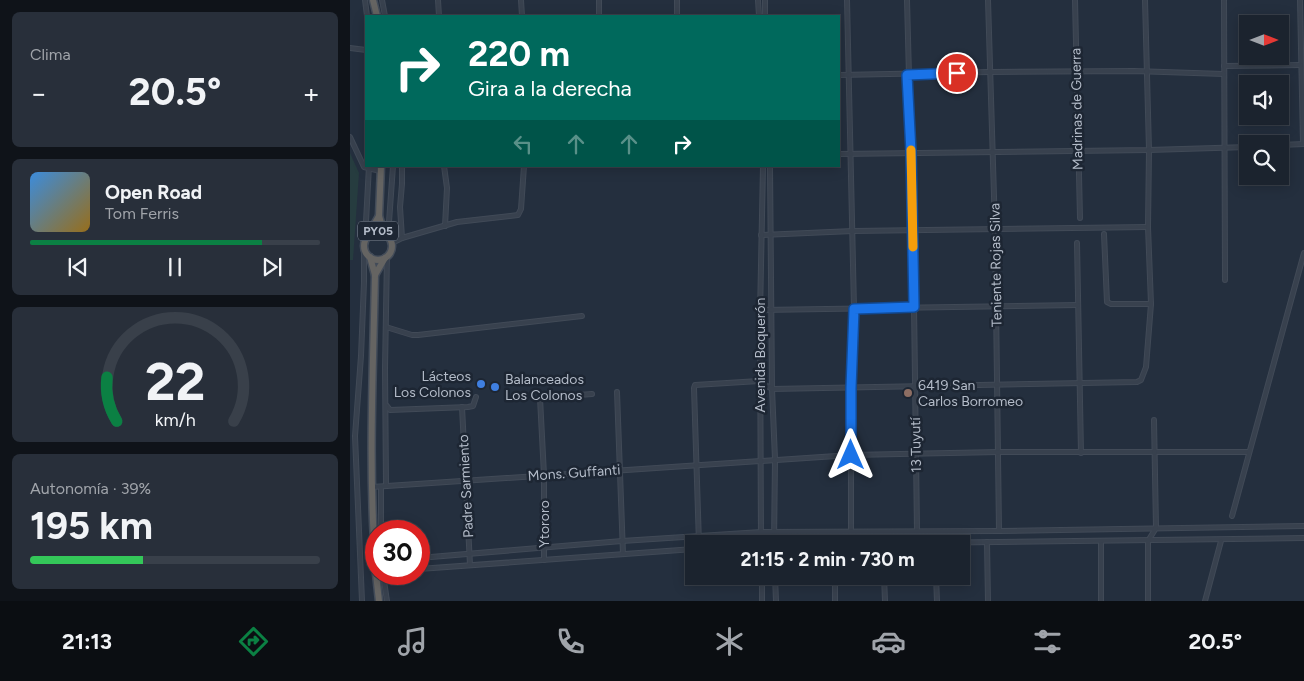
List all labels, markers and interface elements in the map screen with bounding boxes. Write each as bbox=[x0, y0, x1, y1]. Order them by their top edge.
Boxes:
north arrow bbox=[1239, 15, 1289, 65]
map controls bbox=[1239, 15, 1289, 185]
text: 220 m bbox=[468, 33, 570, 75]
icon: right bbox=[385, 35, 450, 100]
text: Clima bbox=[30, 45, 71, 64]
street label: Madrinas de Guerra bbox=[1067, 48, 1087, 170]
pin bbox=[936, 52, 978, 94]
icon: arrive bbox=[943, 59, 971, 87]
text: 20.5° bbox=[129, 69, 221, 115]
text: Gira a la derecha bbox=[468, 75, 632, 102]
button: sound bbox=[1239, 75, 1289, 125]
text: − bbox=[30, 76, 47, 110]
text: + bbox=[303, 76, 320, 110]
icon: left bbox=[509, 130, 537, 158]
icon: ahead bbox=[562, 130, 590, 158]
icon: ahead bbox=[615, 130, 643, 158]
icon: right bbox=[668, 130, 696, 158]
button: search bbox=[1239, 135, 1289, 185]
text: Open Road bbox=[105, 181, 202, 204]
street label: Teniente Rojas Silva bbox=[986, 203, 1006, 327]
text: Tom Ferris bbox=[105, 204, 179, 223]
road number: PY05 bbox=[358, 222, 398, 240]
icon: previous bbox=[64, 253, 92, 281]
icon: pause bbox=[161, 253, 189, 281]
icon: next bbox=[258, 253, 286, 281]
street label: Avenida Boquerón bbox=[752, 297, 769, 412]
text: 22 bbox=[145, 351, 205, 413]
place label: Lácteos Los Colonos bbox=[394, 368, 471, 401]
place label: Balanceados Los Colonos bbox=[505, 371, 584, 404]
place label: 6419 San Carlos Borromeo bbox=[918, 377, 1023, 410]
marker: Lácteos Los Colonos bbox=[475, 378, 487, 390]
marker: Balanceados Los Colonos bbox=[489, 381, 501, 393]
marker: 6419 San Carlos Borromeo bbox=[902, 387, 914, 399]
text: km/h bbox=[155, 409, 195, 430]
street label: 13 Tuyutí bbox=[907, 416, 925, 473]
position arrow bbox=[824, 428, 876, 480]
street label: Padre Sarmiento bbox=[455, 434, 477, 538]
street label: Mons. Guffanti bbox=[527, 461, 621, 485]
text: Autonomía · 39% bbox=[30, 479, 151, 498]
street label: Ytororo bbox=[536, 500, 553, 548]
text: 195 km bbox=[30, 503, 153, 549]
speed limit sign: 30 bbox=[365, 520, 430, 585]
text: 21:15 · 2 min · 730 m bbox=[740, 548, 915, 571]
icon: directions bbox=[236, 624, 271, 659]
icon: music bbox=[395, 624, 430, 659]
icon: phone bbox=[553, 624, 588, 659]
icon: climate bbox=[712, 624, 747, 659]
icon: car bbox=[871, 624, 906, 659]
icon: filters bbox=[1030, 624, 1065, 659]
text: 21:13 bbox=[62, 628, 112, 655]
text: 20.5° bbox=[1189, 628, 1242, 655]

